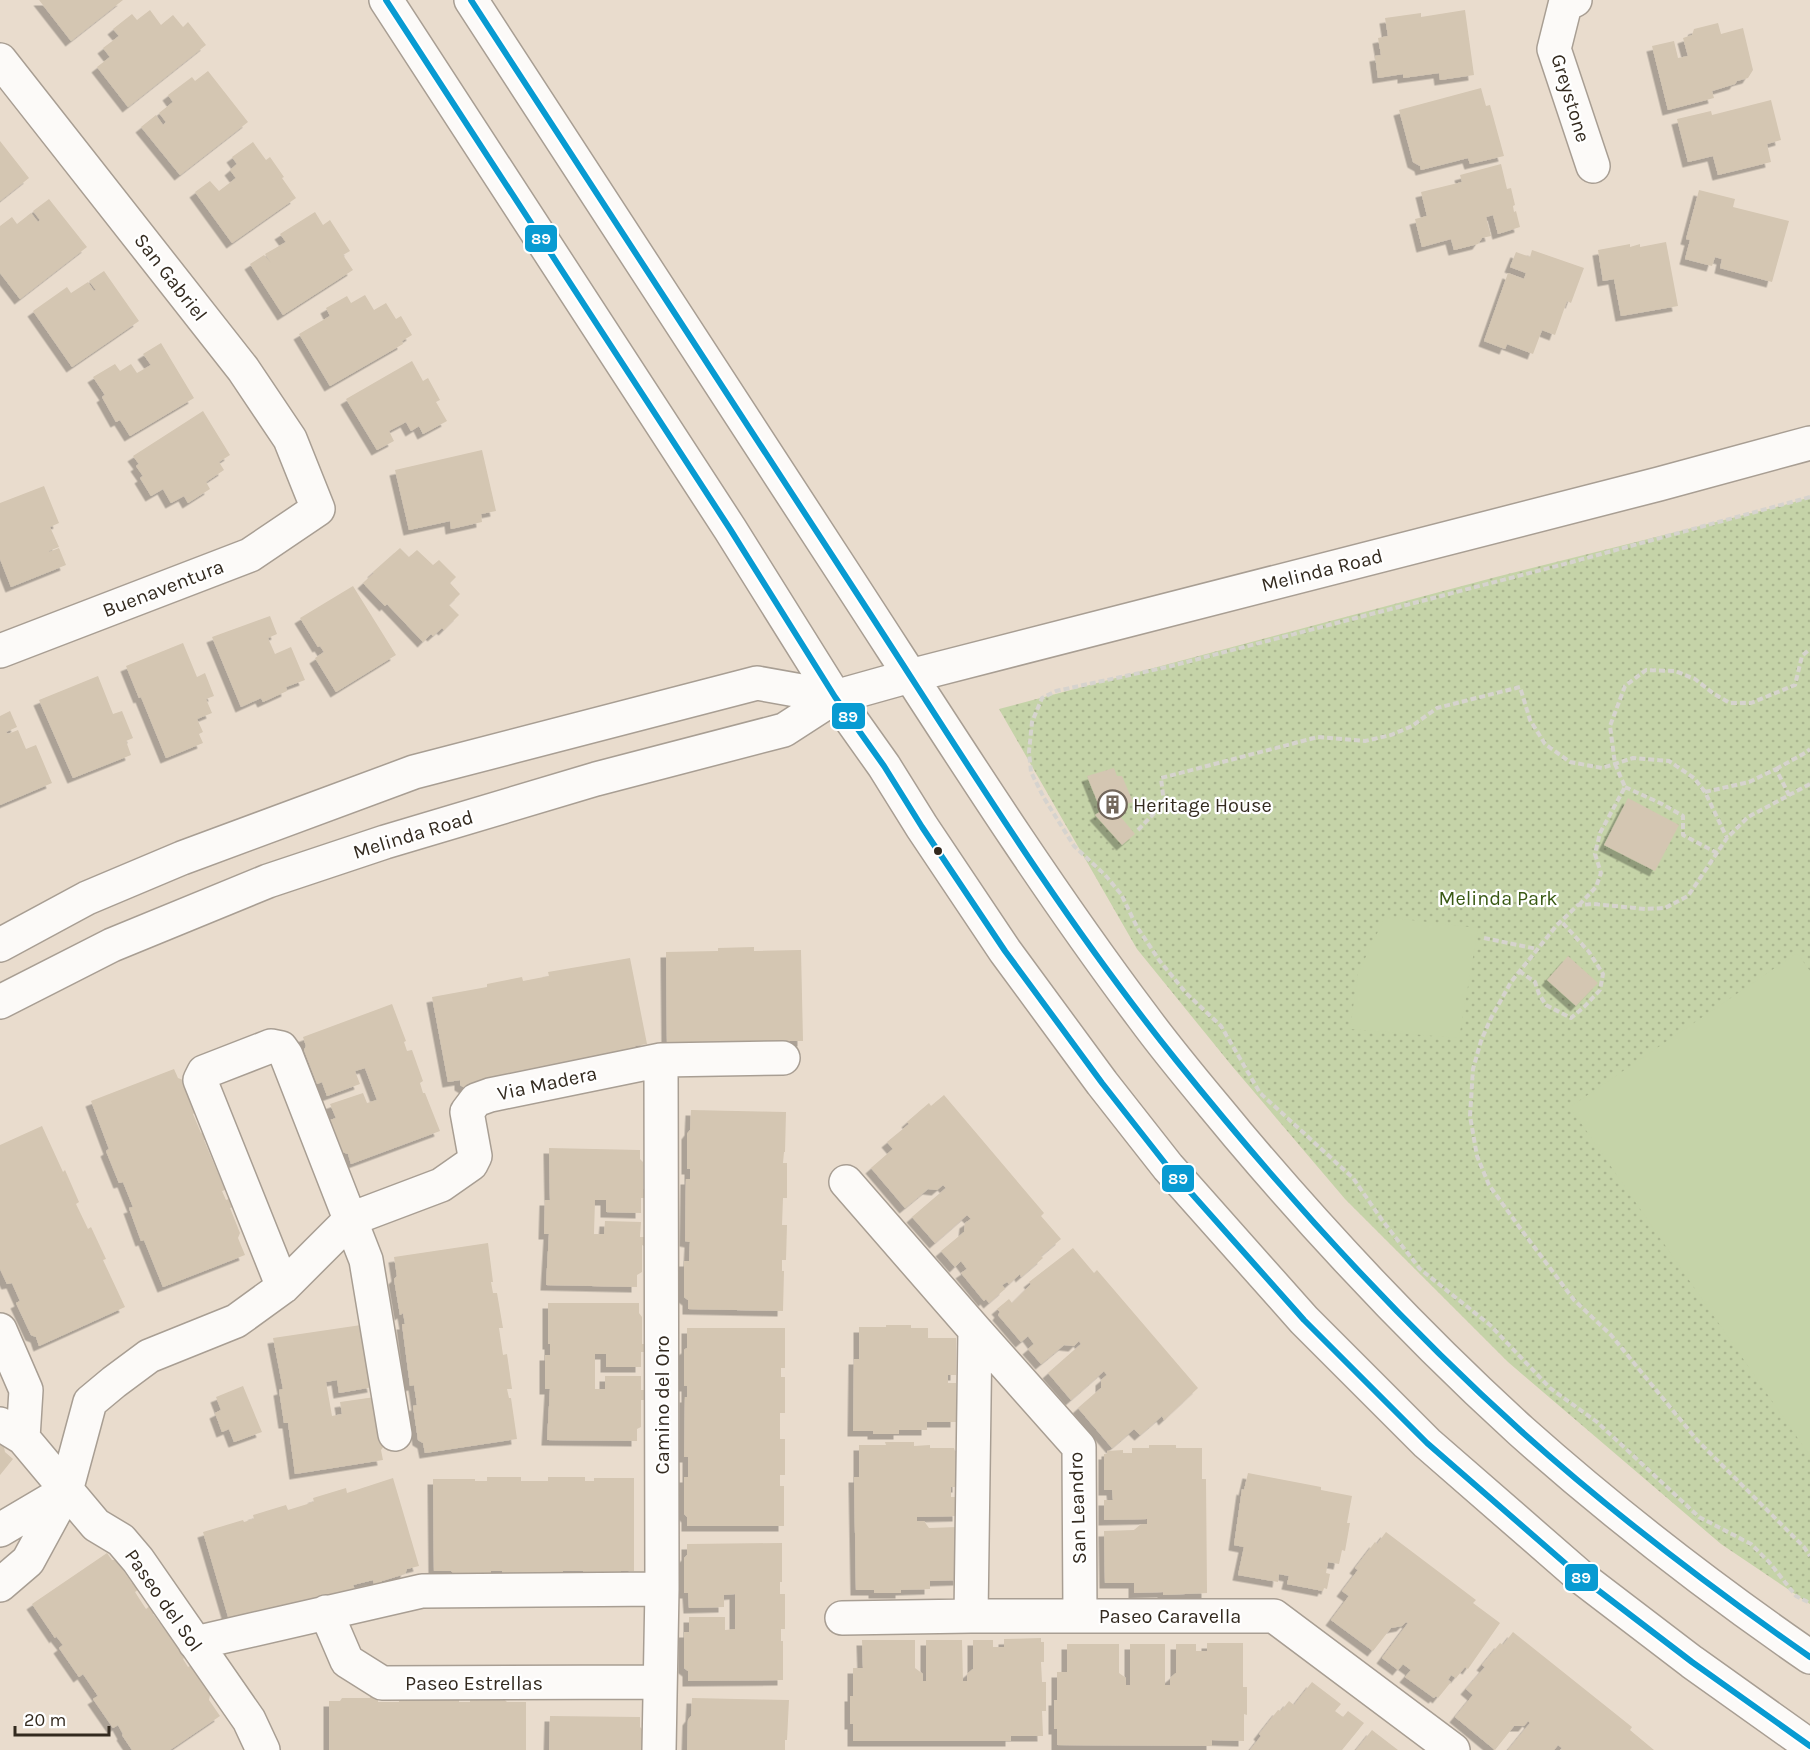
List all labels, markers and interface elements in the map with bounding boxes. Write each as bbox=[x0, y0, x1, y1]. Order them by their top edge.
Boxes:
street label: Greystone bbox=[1546, 51, 1595, 145]
line badge: 89 bbox=[524, 224, 558, 253]
street label: San Gabriel bbox=[129, 229, 212, 326]
text: 89 bbox=[531, 229, 551, 248]
street label: Melinda Road bbox=[1259, 544, 1385, 597]
street label: Buenaventura bbox=[99, 555, 227, 622]
line badge: 89 bbox=[831, 702, 866, 730]
text: 89 bbox=[838, 707, 858, 726]
building icon: Heritage House bbox=[1096, 789, 1128, 821]
place label: Heritage House bbox=[1133, 794, 1272, 817]
street label: Melinda Road bbox=[350, 805, 476, 864]
unlabelled marker bbox=[932, 845, 944, 857]
park label: Melinda Park bbox=[1438, 887, 1558, 910]
street label: Via Madera bbox=[495, 1062, 599, 1105]
line badge: 89 bbox=[1161, 1164, 1195, 1193]
text: 89 bbox=[1168, 1169, 1188, 1188]
street label: Camino del Oro bbox=[651, 1335, 674, 1475]
street label: San Leandro bbox=[1064, 1451, 1091, 1565]
street label: Paseo del Sol bbox=[120, 1545, 207, 1656]
line badge: 89 bbox=[1564, 1563, 1599, 1592]
text: 89 bbox=[1571, 1568, 1591, 1587]
street label: Paseo Caravella bbox=[1099, 1605, 1241, 1628]
street label: Paseo Estrellas bbox=[405, 1672, 543, 1695]
scale bar bbox=[15, 1699, 110, 1737]
text: 20 m bbox=[24, 1709, 66, 1731]

